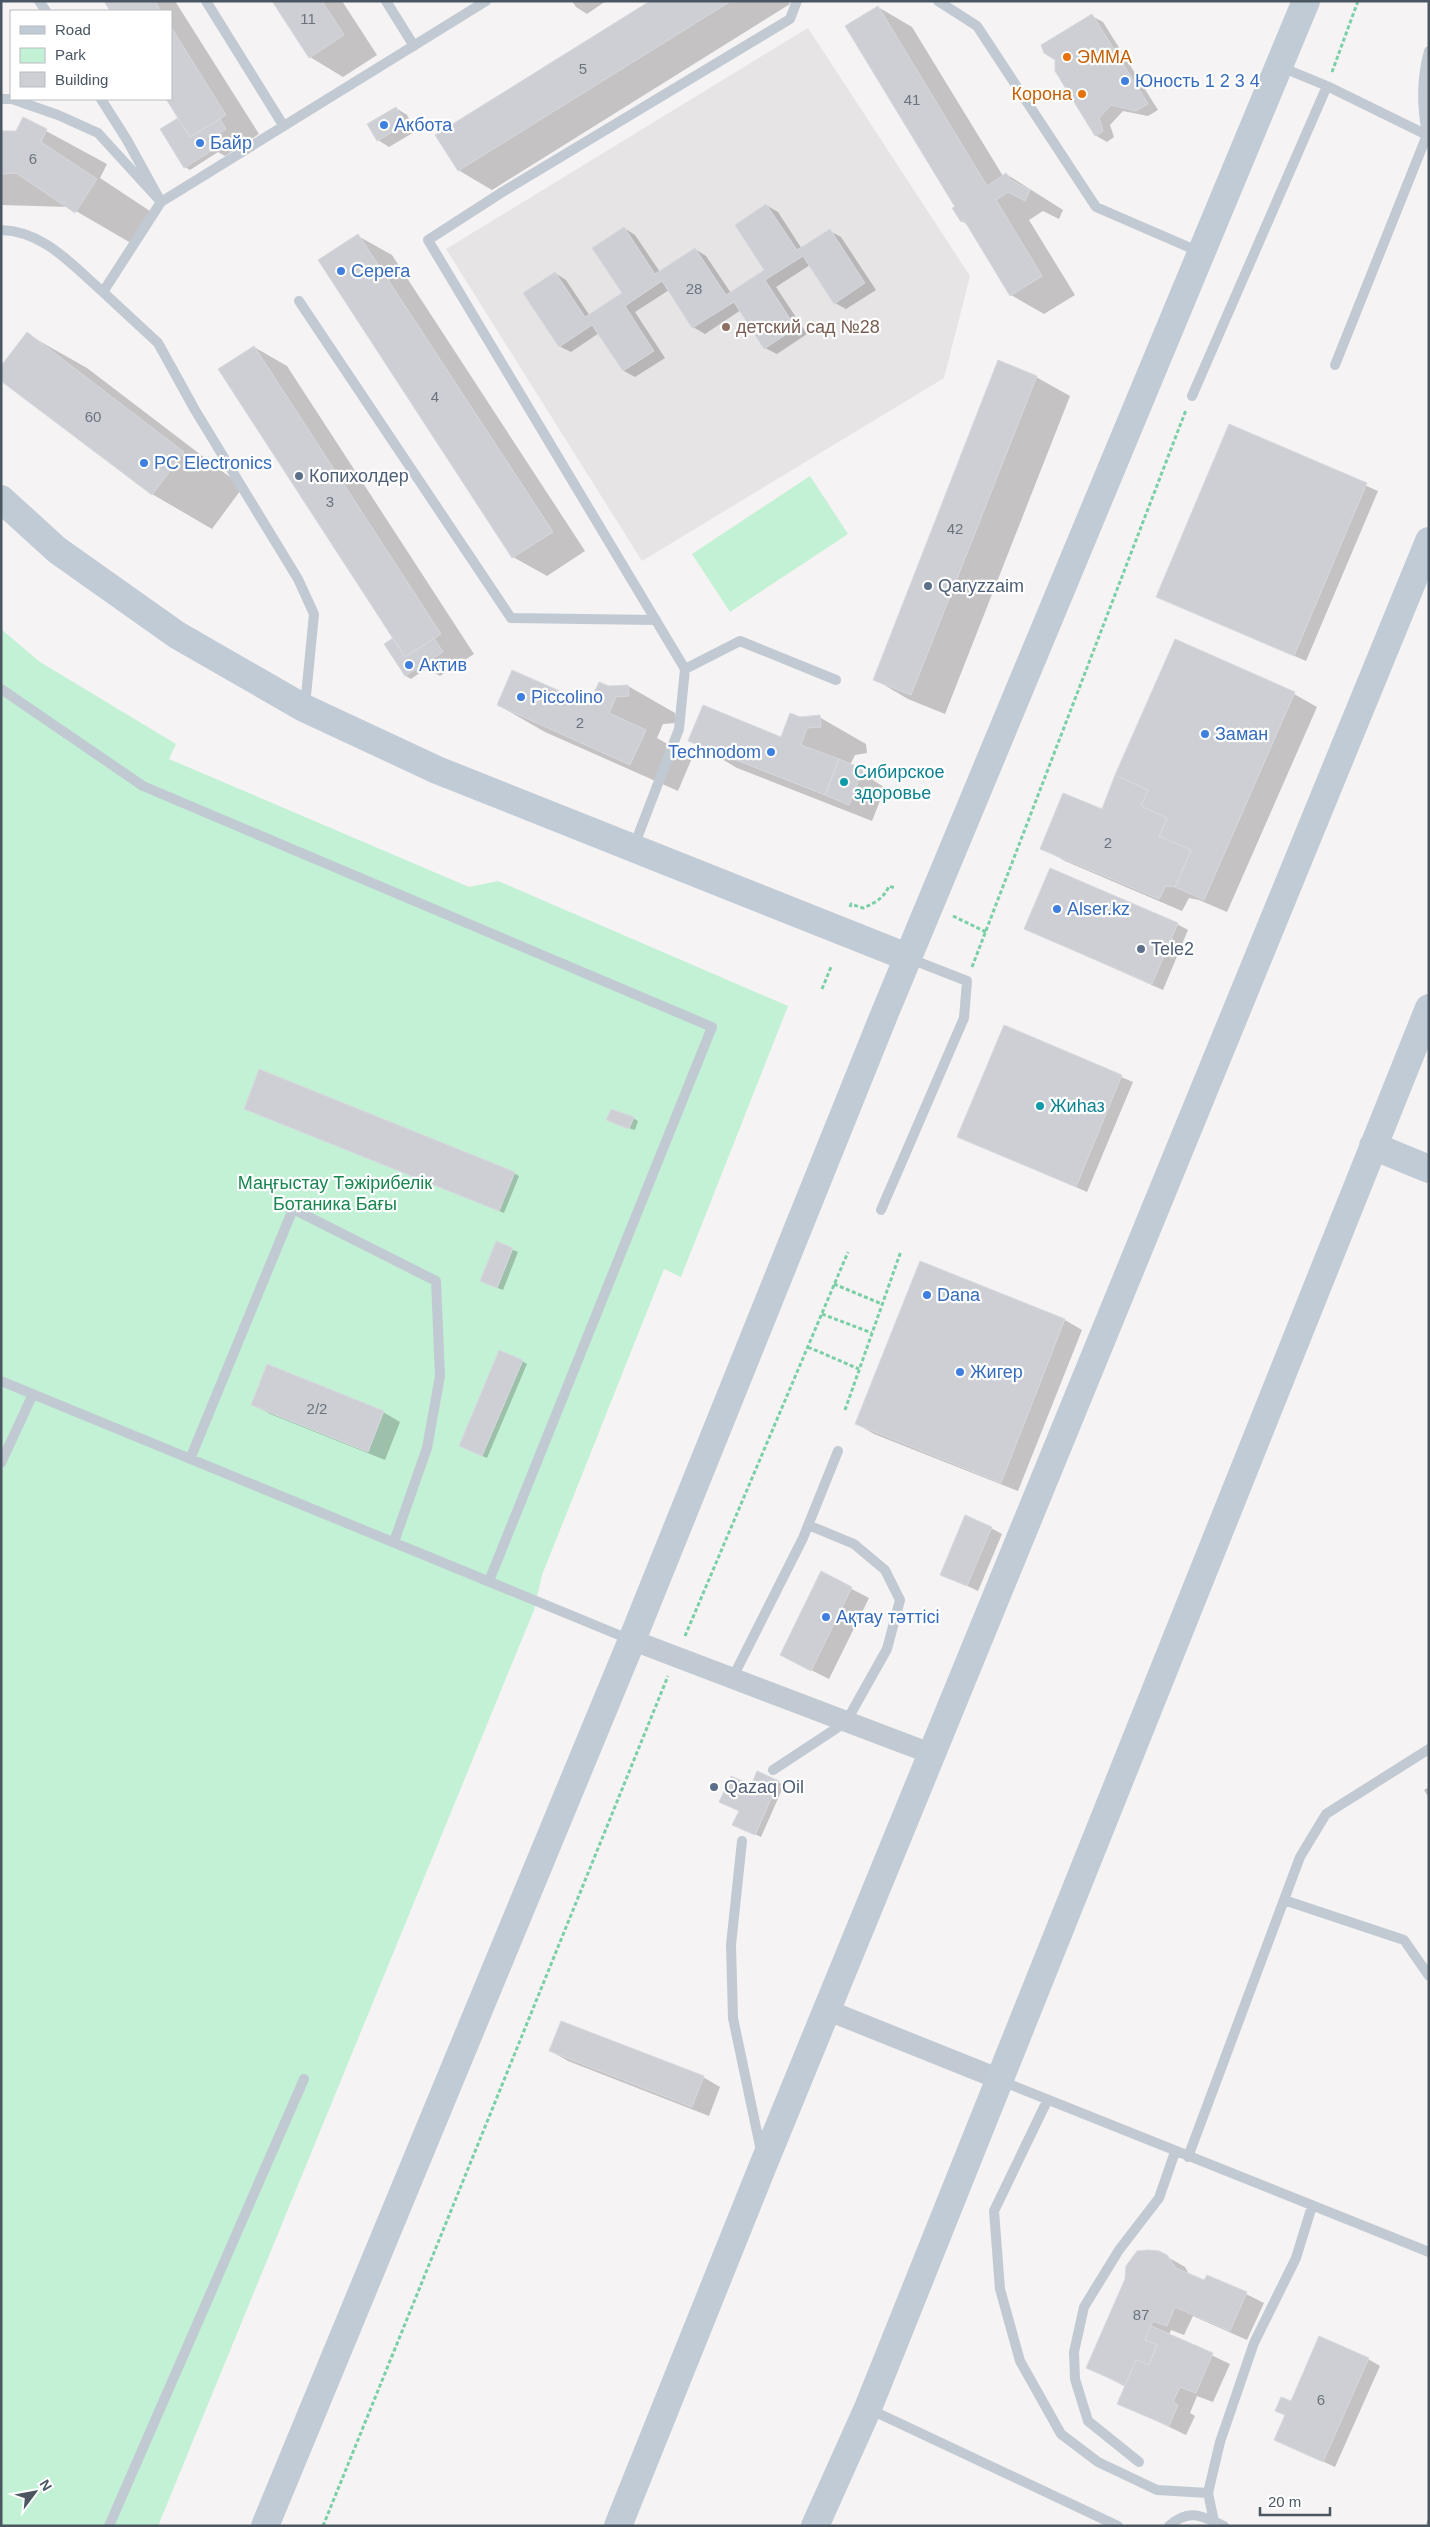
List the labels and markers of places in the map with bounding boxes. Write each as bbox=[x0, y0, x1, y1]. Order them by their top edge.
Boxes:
place label: ЭММА bbox=[1077, 47, 1132, 67]
marker: ЭММА bbox=[1061, 51, 1073, 63]
place label: Юность 1 2 3 4 bbox=[1135, 71, 1260, 91]
marker: Юность 1 2 3 4 bbox=[1119, 75, 1131, 87]
place label: Корона bbox=[1012, 84, 1073, 104]
marker: Корона bbox=[1076, 88, 1088, 100]
place label: Акбота bbox=[394, 115, 453, 135]
marker: Акбота bbox=[378, 119, 390, 131]
place label: Байр bbox=[210, 133, 252, 153]
marker: Байр bbox=[194, 137, 206, 149]
place label: Cерега bbox=[351, 261, 411, 281]
marker: Cерега bbox=[335, 265, 347, 277]
place label: детский сад №28 bbox=[736, 317, 880, 337]
marker: детский сад №28 bbox=[720, 321, 732, 333]
place label: PC Electronics bbox=[154, 453, 272, 473]
marker: PC Electronics bbox=[138, 457, 150, 469]
place label: Копихолдер bbox=[309, 466, 409, 486]
marker: Копихолдер bbox=[293, 470, 305, 482]
place label: Qaryzzaim bbox=[938, 576, 1024, 596]
marker: Qaryzzaim bbox=[922, 580, 934, 592]
place label: Актив bbox=[419, 655, 467, 675]
marker: Актив bbox=[403, 659, 415, 671]
place label: Piccolino bbox=[531, 687, 603, 707]
marker: Piccolino bbox=[515, 691, 527, 703]
place label: Заман bbox=[1215, 724, 1268, 744]
marker: Заман bbox=[1199, 728, 1211, 740]
place label: Technodom bbox=[668, 742, 761, 762]
marker: Technodom bbox=[765, 746, 777, 758]
place label: Сибирское здоровье bbox=[854, 762, 945, 803]
marker: Сибирское здоровье bbox=[838, 776, 850, 788]
place label: Alser.kz bbox=[1067, 899, 1130, 919]
marker: Alser.kz bbox=[1051, 903, 1063, 915]
place label: Tele2 bbox=[1151, 939, 1194, 959]
marker: Tele2 bbox=[1135, 943, 1147, 955]
place label: Жиhаз bbox=[1050, 1096, 1105, 1116]
marker: Жиhаз bbox=[1034, 1100, 1046, 1112]
place label: Dana bbox=[937, 1285, 981, 1305]
marker: Dana bbox=[921, 1289, 933, 1301]
place label: Жигер bbox=[970, 1362, 1023, 1382]
marker: Жигер bbox=[954, 1366, 966, 1378]
place label: Ақтау тәттісі bbox=[836, 1607, 939, 1627]
marker: Ақтау тәттісі bbox=[820, 1611, 832, 1623]
place label: Qazaq Oil bbox=[724, 1777, 804, 1797]
marker: Qazaq Oil bbox=[708, 1781, 720, 1793]

